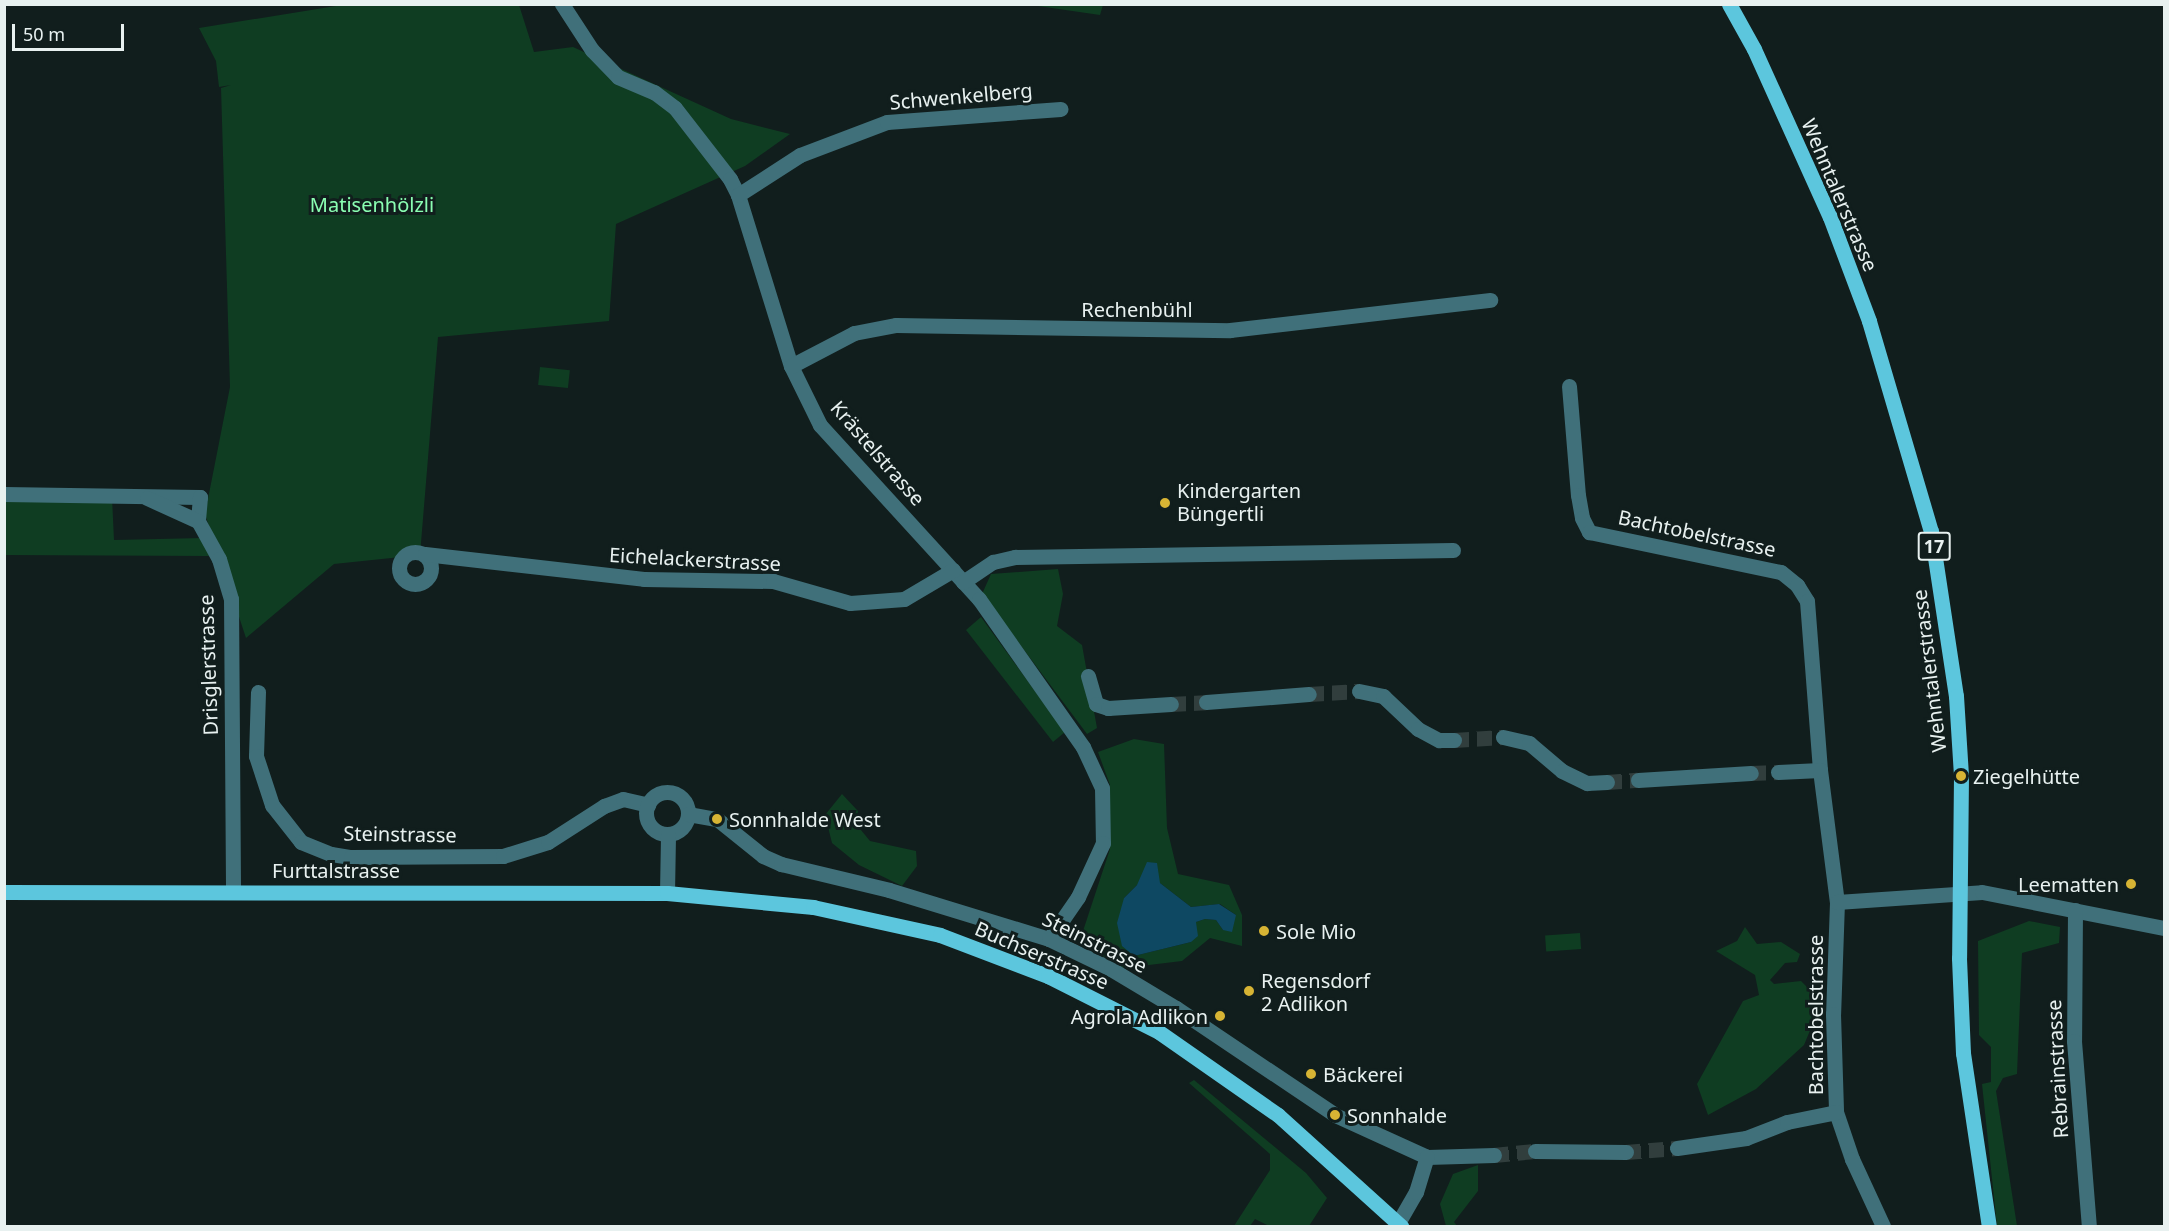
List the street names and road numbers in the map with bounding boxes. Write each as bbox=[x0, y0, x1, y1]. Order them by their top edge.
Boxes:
street label: Schwenkelberg bbox=[889, 78, 1033, 114]
street label: Wehntalerstrasse bbox=[1797, 115, 1883, 275]
street label: Rechenbühl bbox=[1081, 297, 1193, 321]
street label: Krästelstrasse bbox=[826, 396, 930, 510]
street label: Bachtobelstrasse bbox=[1616, 505, 1778, 561]
road number: 17 bbox=[1918, 531, 1950, 561]
street label: Eichelackerstrasse bbox=[608, 543, 782, 575]
street label: Wehntalerstrasse bbox=[1907, 588, 1951, 754]
street label: Drisglerstrasse bbox=[194, 594, 222, 736]
street label: Steinstrasse bbox=[343, 821, 457, 847]
street label: Furttalstrasse bbox=[272, 858, 400, 882]
street label: Steinstrasse bbox=[1039, 906, 1151, 978]
street label: Buchserstrasse bbox=[972, 916, 1112, 994]
street label: Bachtobelstrasse bbox=[1803, 935, 1827, 1095]
street label: Rebrainstrasse bbox=[2041, 999, 2073, 1139]

